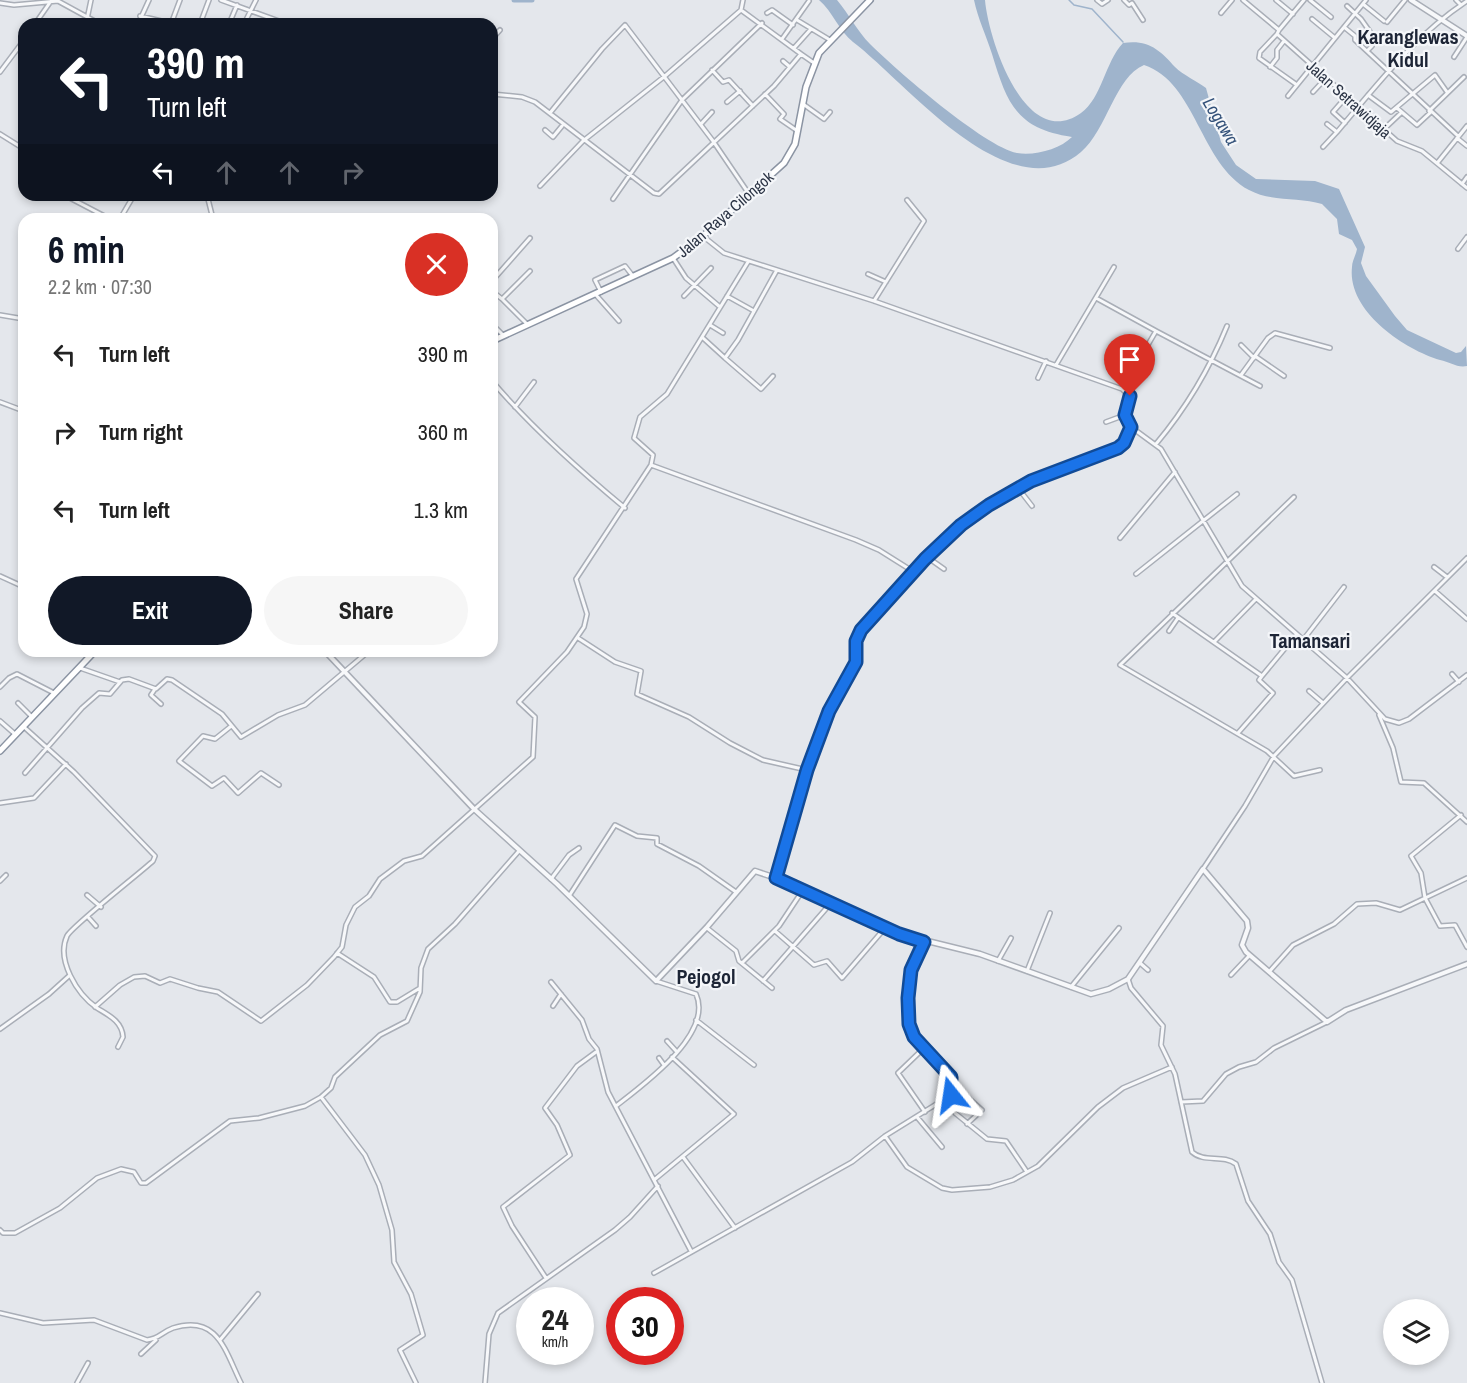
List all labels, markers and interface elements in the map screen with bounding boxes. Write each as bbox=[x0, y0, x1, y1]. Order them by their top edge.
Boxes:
district label: Karanglewas Kidul bbox=[1357, 23, 1459, 73]
text: 390 m bbox=[147, 35, 245, 91]
icon: left bbox=[48, 42, 126, 120]
street label: Jalan Setrawidjaja bbox=[1302, 55, 1397, 144]
text: Turn left bbox=[147, 89, 226, 125]
water label: Logawa bbox=[1197, 92, 1245, 150]
icon: left bbox=[147, 156, 180, 189]
icon: ahead bbox=[210, 156, 243, 189]
icon: ahead bbox=[273, 156, 306, 189]
icon: right bbox=[336, 156, 369, 189]
street label: Jalan Raya Cilongok bbox=[672, 166, 778, 262]
text: 6 min bbox=[48, 226, 125, 274]
button: close bbox=[405, 233, 468, 296]
text: 2.2 km · 07:30 bbox=[48, 273, 152, 300]
pin bbox=[1104, 334, 1155, 396]
icon: left bbox=[48, 338, 81, 371]
text: Turn left bbox=[99, 339, 170, 369]
text: 390 m bbox=[418, 339, 468, 369]
icon: arrive bbox=[1113, 343, 1146, 376]
icon: right bbox=[48, 416, 81, 449]
text: Turn right bbox=[99, 417, 183, 447]
text: 360 m bbox=[418, 417, 468, 447]
icon: left bbox=[48, 494, 81, 527]
text: Turn left bbox=[99, 495, 170, 525]
text: 1.3 km bbox=[414, 495, 468, 525]
button: Exit bbox=[48, 576, 252, 645]
button: Share bbox=[264, 576, 468, 645]
district label: Tamansari bbox=[1270, 627, 1350, 654]
district label: Pejogol bbox=[676, 963, 736, 990]
position arrow bbox=[919, 1063, 983, 1127]
speed limit sign: 30 bbox=[606, 1287, 684, 1365]
text: 24 bbox=[541, 1299, 569, 1339]
map controls bbox=[1383, 1299, 1449, 1365]
button: layers bbox=[1383, 1299, 1449, 1365]
text: km/h bbox=[542, 1331, 568, 1352]

